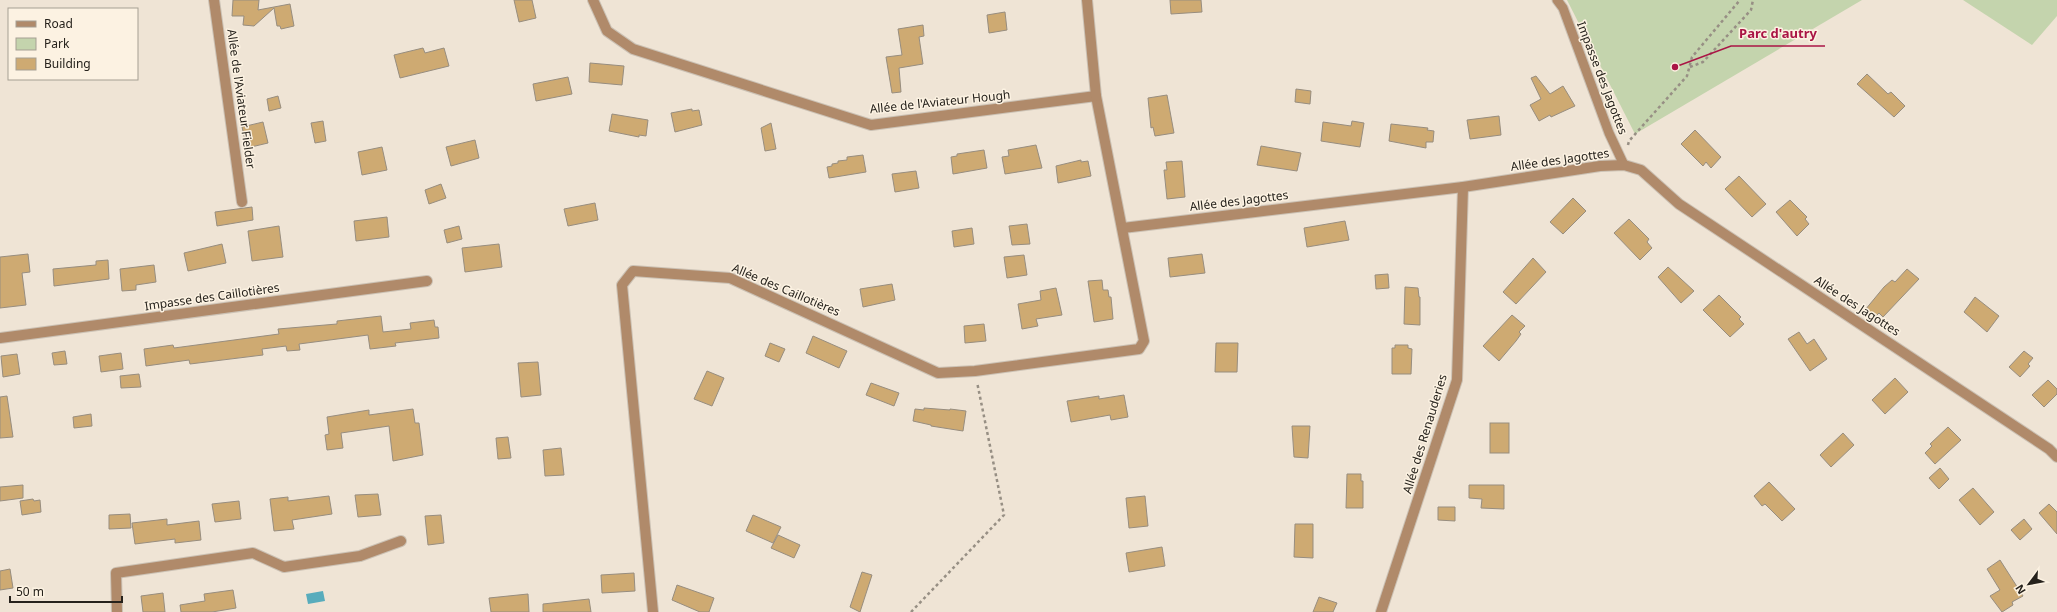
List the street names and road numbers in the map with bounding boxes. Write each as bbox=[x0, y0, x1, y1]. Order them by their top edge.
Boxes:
street label: Impasse des Jagottes bbox=[1573, 19, 1632, 137]
street label: Allée de l'Aviateur Fielder bbox=[223, 28, 260, 170]
street label: Allée de l'Aviateur Hough bbox=[869, 86, 1011, 117]
street label: Allée des Jagottes bbox=[1510, 144, 1611, 175]
street label: Allée des Jagottes bbox=[1189, 186, 1290, 215]
street label: Allée des Caillotières bbox=[730, 259, 843, 320]
street label: Allée des Jagottes bbox=[1811, 271, 1904, 340]
street label: Impasse des Caillotières bbox=[143, 279, 281, 314]
street label: Allée des Renauderies bbox=[1398, 372, 1451, 496]

